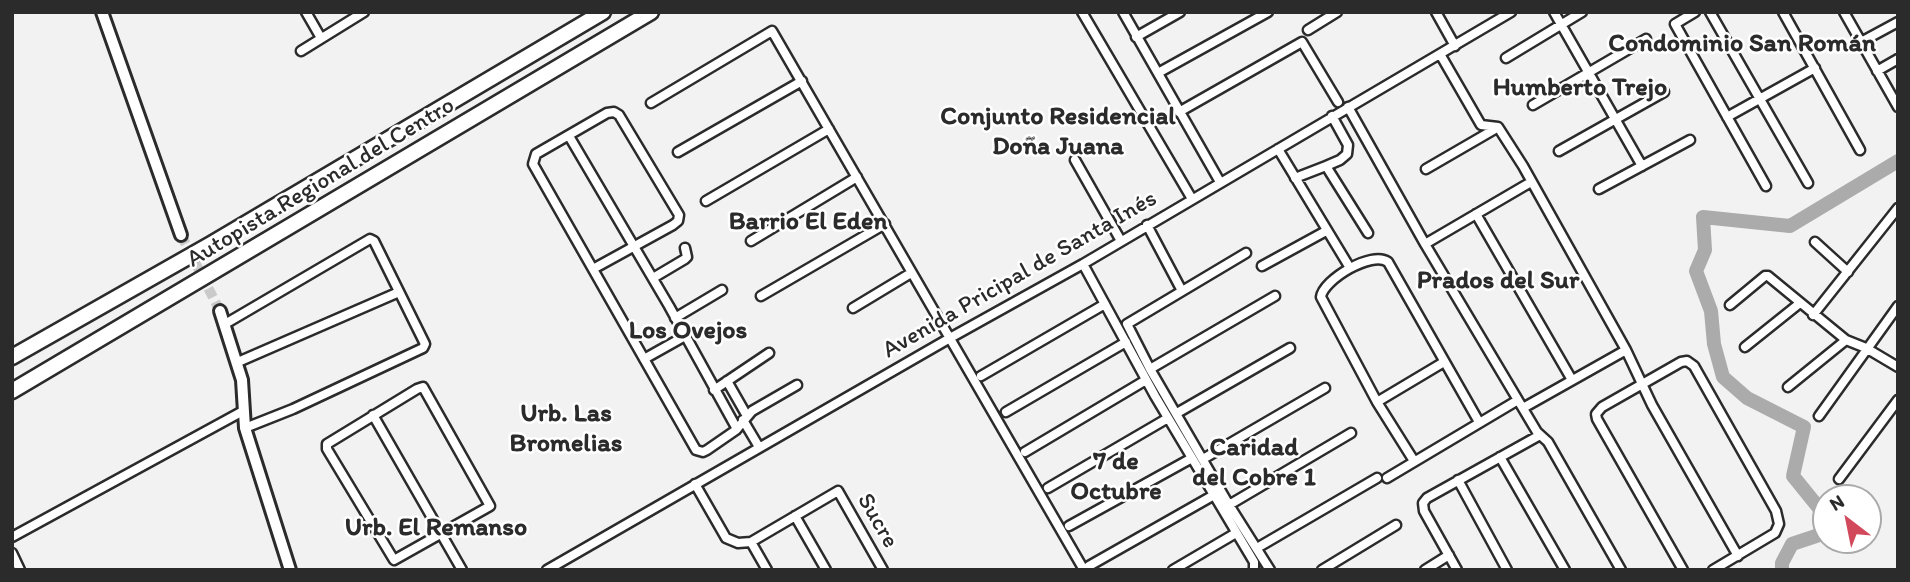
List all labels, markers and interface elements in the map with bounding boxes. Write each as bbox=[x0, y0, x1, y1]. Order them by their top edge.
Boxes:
district label: Condominio San Román bbox=[1608, 28, 1876, 60]
district label: Humberto Trejo bbox=[1493, 72, 1667, 104]
street label: Autopista Regional del Centro bbox=[182, 92, 460, 274]
district label: Conjunto Residencial Doña Juana bbox=[940, 101, 1176, 162]
street label: Avenida Pricipal de Santa Inés bbox=[878, 185, 1162, 365]
district label: Barrio El Eden bbox=[729, 206, 887, 238]
district label: Prados del Sur bbox=[1417, 265, 1579, 297]
district label: Los Ovejos bbox=[629, 315, 747, 347]
district label: Urb. Las Bromelias bbox=[510, 398, 622, 460]
district label: Caridad del Cobre 1 bbox=[1192, 432, 1316, 494]
district label: 7 de Octubre bbox=[1070, 446, 1162, 508]
north arrow bbox=[1812, 484, 1882, 554]
street label: Sucre bbox=[850, 488, 904, 554]
text: N bbox=[1825, 489, 1848, 516]
district label: Urb. El Remanso bbox=[345, 512, 527, 544]

